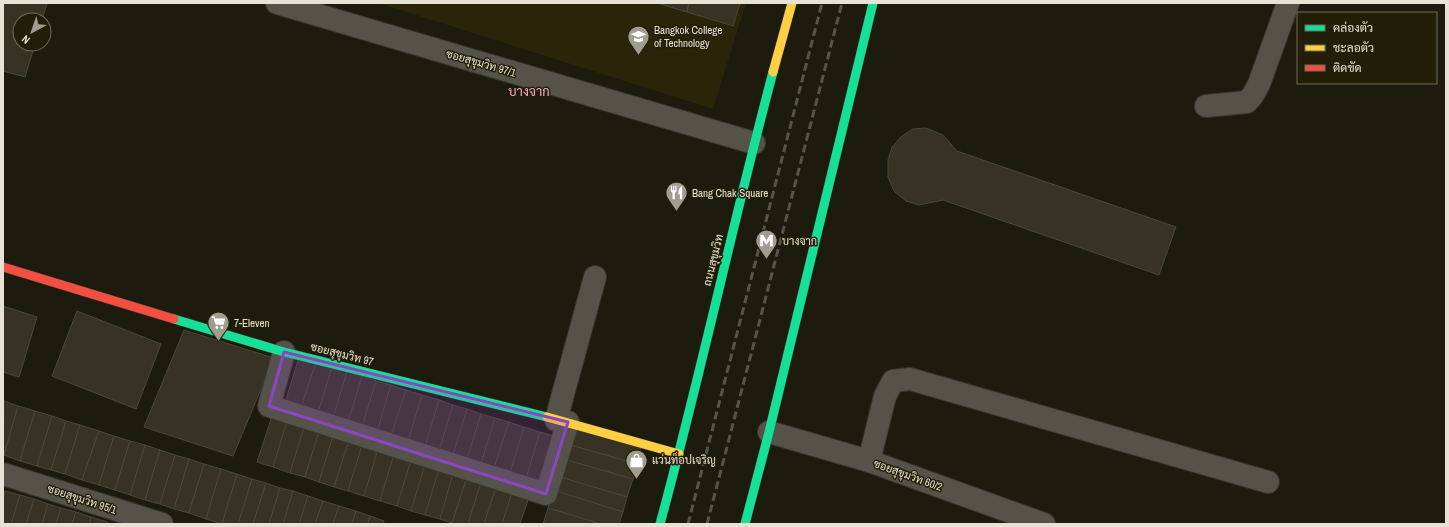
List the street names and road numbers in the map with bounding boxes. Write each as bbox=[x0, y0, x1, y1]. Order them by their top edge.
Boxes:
street label: ซอยสุขุมวิท 97/1 bbox=[444, 46, 518, 82]
street label: ถนนสุขุมวิท bbox=[700, 233, 728, 288]
street label: ซอยสุขุมวิท 97 bbox=[308, 339, 375, 371]
street label: ซอยสุขุมวิท 60/2 bbox=[871, 456, 944, 496]
street label: ซอยสุขุมวิท 95/1 bbox=[45, 481, 118, 519]

